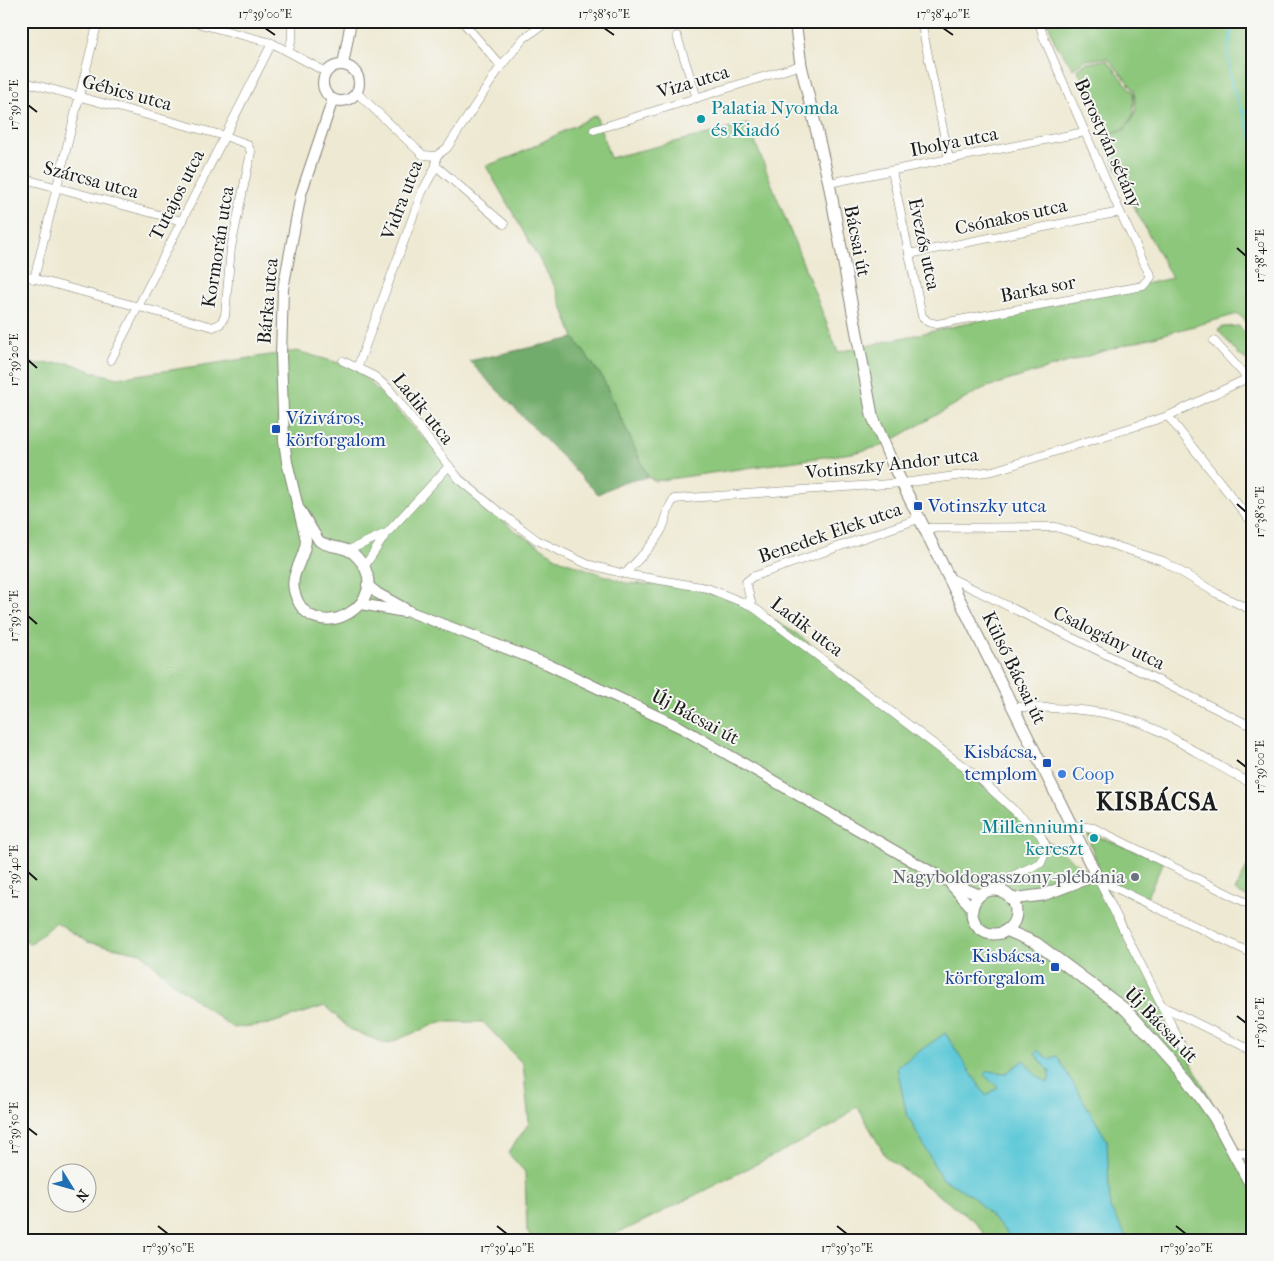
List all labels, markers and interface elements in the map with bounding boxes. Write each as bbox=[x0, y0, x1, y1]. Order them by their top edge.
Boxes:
text: 17°39'00"E bbox=[238, 7, 292, 21]
text: 17°38'50"E bbox=[578, 7, 630, 21]
text: 17°38'40"E bbox=[916, 7, 970, 21]
street label: Viza utca bbox=[654, 61, 732, 104]
street label: Gébics utca bbox=[80, 70, 175, 116]
street label: Borostyán sétány bbox=[1070, 75, 1147, 212]
text: 17°39'10"E bbox=[7, 79, 21, 131]
place label: Palatia Nyomda és Kiadó bbox=[711, 97, 839, 141]
marker: Palatia Nyomda és Kiadó bbox=[695, 113, 707, 125]
street label: Ibolya utca bbox=[908, 123, 1000, 161]
street label: Tutajos utca bbox=[145, 146, 209, 244]
street label: Szárcsa utca bbox=[41, 157, 141, 203]
street label: Vidra utca bbox=[376, 157, 427, 244]
street label: Kormorán utca bbox=[198, 184, 239, 309]
street label: Csónakos utca bbox=[953, 194, 1069, 240]
street label: Evezős utca bbox=[904, 196, 945, 292]
street label: Bácsai út bbox=[839, 203, 875, 279]
text: 17°38'40"E bbox=[1253, 229, 1267, 283]
street label: Bárka utca bbox=[253, 257, 283, 345]
street label: Barka sor bbox=[998, 271, 1078, 307]
text: 17°39'20"E bbox=[7, 333, 21, 387]
street label: Ladik utca bbox=[388, 369, 458, 449]
place label: Víziváros, körforgalom bbox=[285, 407, 386, 451]
marker: Víziváros, körforgalom bbox=[270, 423, 282, 435]
street label: Votinszky Andor utca bbox=[804, 444, 980, 484]
text: 17°38'50"E bbox=[1253, 486, 1267, 538]
place label: Votinszky utca bbox=[927, 495, 1046, 517]
street label: Benedek Elek utca bbox=[755, 498, 905, 568]
marker: Votinszky utca bbox=[912, 500, 924, 512]
text: 17°39'30"E bbox=[7, 590, 21, 642]
street label: Ladik utca bbox=[767, 593, 848, 661]
street label: Csalogány utca bbox=[1050, 601, 1169, 675]
street label: Külső Bácsai út bbox=[977, 608, 1051, 728]
street label: Új Bácsai út bbox=[647, 685, 743, 749]
text: 17°39'00"E bbox=[1253, 740, 1267, 794]
place label: Kisbácsa, templom bbox=[964, 741, 1037, 785]
marker: Kisbácsa, templom bbox=[1041, 757, 1053, 769]
place label: Coop bbox=[1072, 763, 1114, 785]
marker: Coop bbox=[1056, 768, 1068, 780]
district label: KISBÁCSA bbox=[1096, 786, 1218, 816]
place label: Millenniumi kereszt bbox=[982, 816, 1084, 860]
marker: Millenniumi kereszt bbox=[1088, 832, 1100, 844]
text: 17°39'40"E bbox=[7, 845, 21, 899]
place label: Nagyboldogasszony-plébánia bbox=[892, 866, 1125, 888]
marker: Nagyboldogasszony-plébánia bbox=[1129, 871, 1141, 883]
place label: Kisbácsa, körforgalom bbox=[945, 945, 1045, 989]
marker: Kisbácsa, körforgalom bbox=[1049, 961, 1061, 973]
street label: Új Bácsai út bbox=[1120, 983, 1202, 1067]
text: 17°39'10"E bbox=[1253, 997, 1267, 1049]
text: 17°39'50"E bbox=[7, 1102, 21, 1154]
north arrow bbox=[48, 1164, 98, 1214]
text: N bbox=[72, 1186, 92, 1205]
text: 17°39'50"E bbox=[142, 1241, 194, 1255]
text: 17°39'40"E bbox=[480, 1241, 534, 1255]
text: 17°39'30"E bbox=[821, 1241, 873, 1255]
text: 17°39'20"E bbox=[1159, 1241, 1213, 1255]

